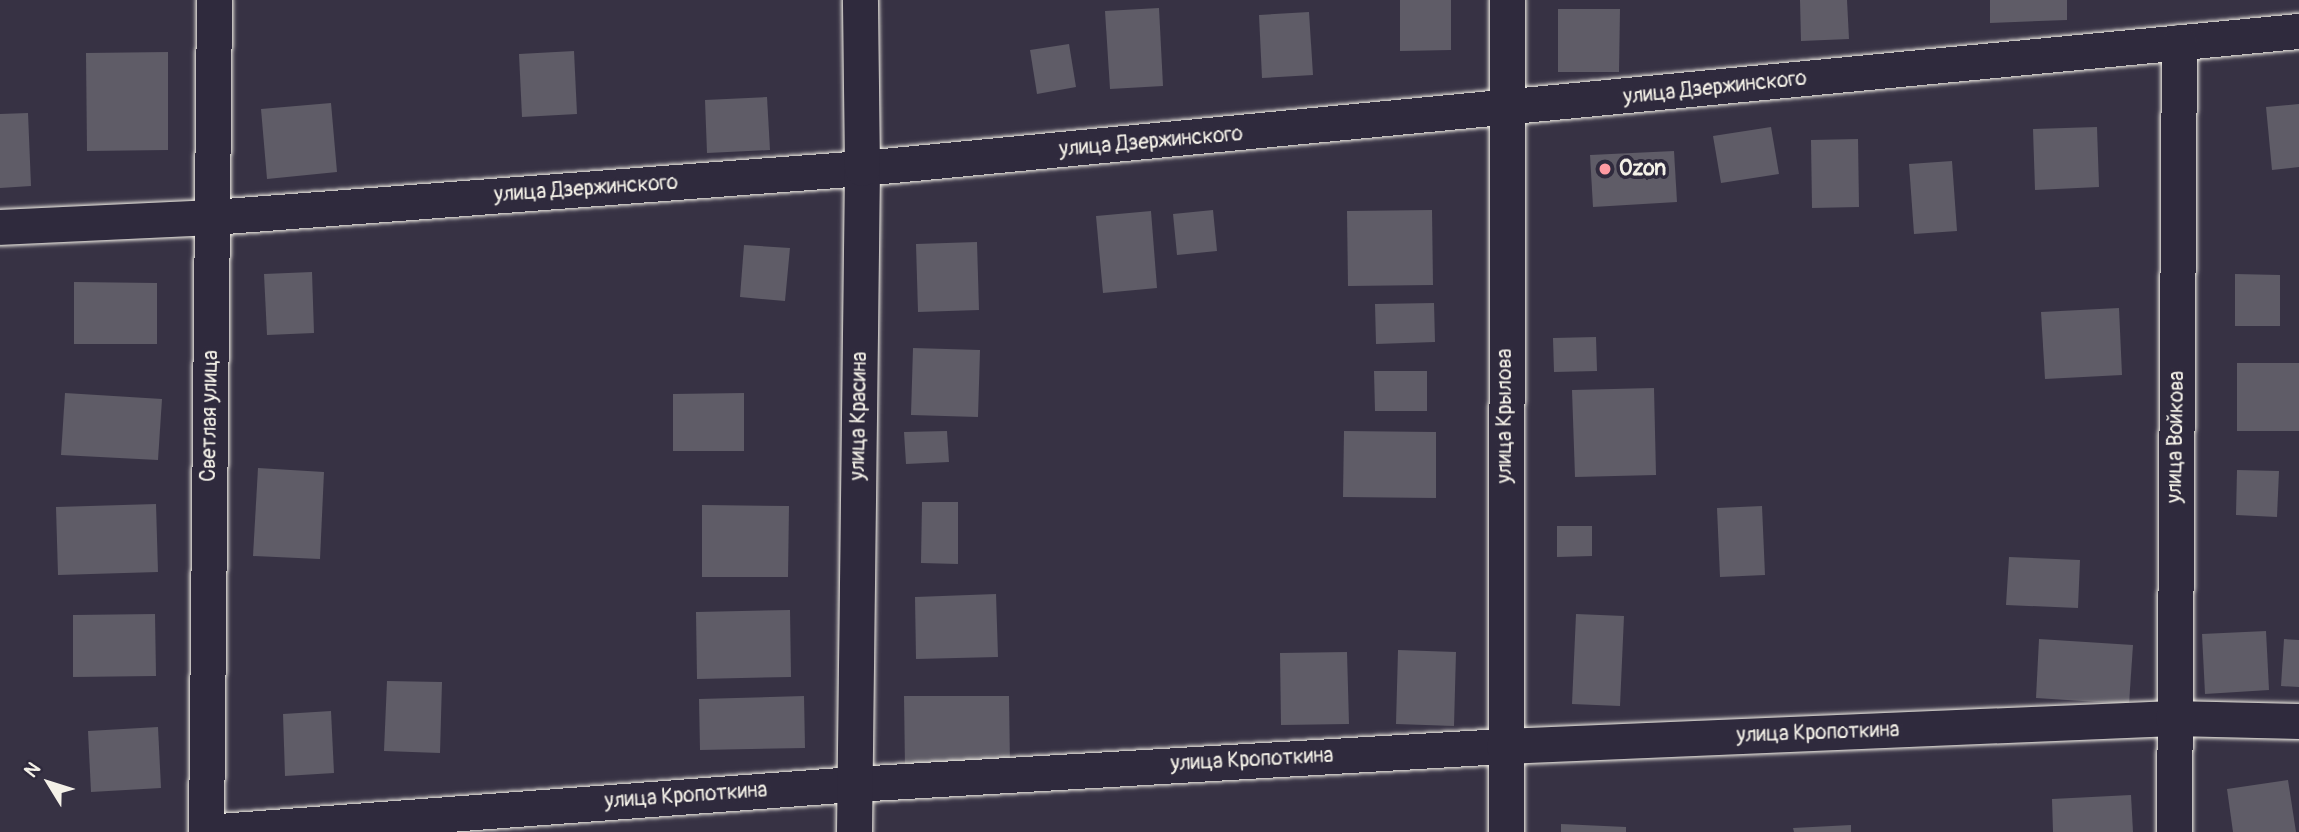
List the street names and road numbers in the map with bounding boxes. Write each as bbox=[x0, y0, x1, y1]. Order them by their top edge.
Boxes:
street label: улица Дзержинского bbox=[1622, 66, 1808, 110]
street label: улица Дзержинского bbox=[1058, 121, 1244, 163]
street label: улица Дзержинского bbox=[493, 170, 679, 208]
street label: улица Крылова bbox=[1492, 349, 1518, 483]
street label: Светлая улица bbox=[196, 350, 224, 482]
street label: улица Красина bbox=[845, 351, 873, 481]
street label: улица Войкова bbox=[2162, 371, 2190, 503]
street label: улица Кропоткина bbox=[1736, 718, 1900, 748]
street label: улица Кропоткина bbox=[1170, 743, 1334, 777]
street label: улица Кропоткина bbox=[604, 778, 768, 814]

